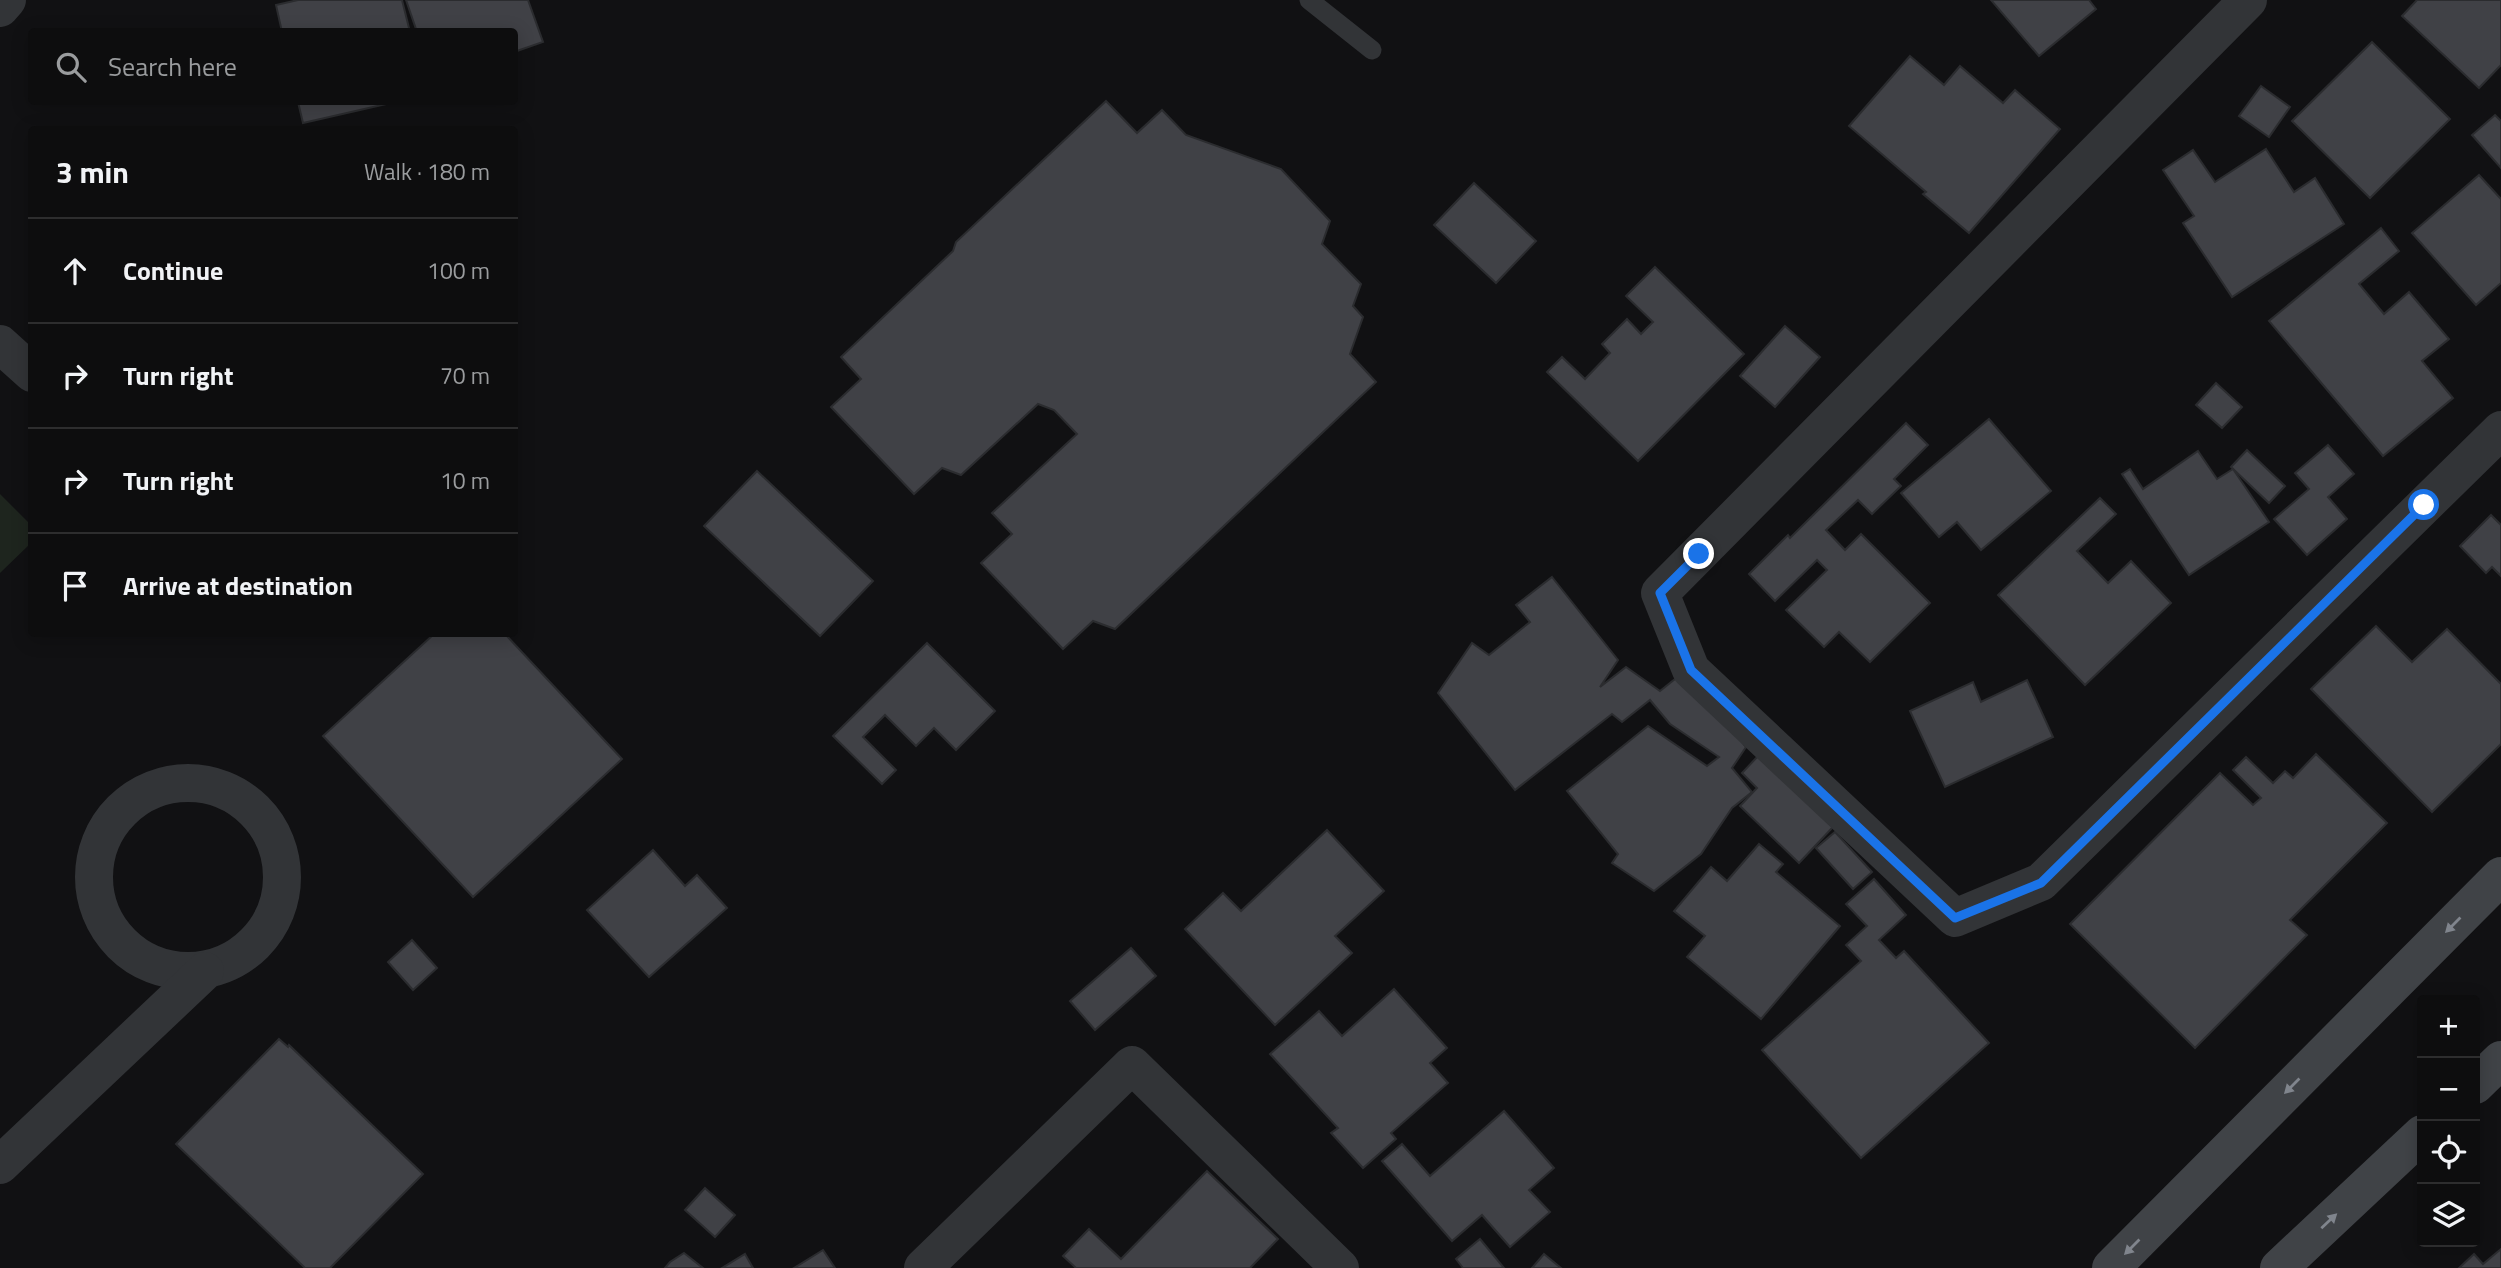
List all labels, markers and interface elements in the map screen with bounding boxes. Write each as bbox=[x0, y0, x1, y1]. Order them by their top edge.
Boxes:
search box bbox=[28, 28, 518, 105]
text: Search here bbox=[108, 47, 237, 86]
icon: search bbox=[52, 48, 90, 86]
text: 3 min bbox=[56, 149, 129, 195]
text: Walk · 180 m bbox=[364, 154, 490, 189]
text: Continue bbox=[123, 251, 223, 290]
icon: ahead bbox=[56, 252, 94, 290]
text: 100 m bbox=[427, 253, 490, 288]
text: Turn right bbox=[123, 356, 234, 395]
icon: right bbox=[56, 357, 94, 395]
text: 70 m bbox=[440, 358, 490, 393]
text: Turn right bbox=[123, 461, 234, 500]
icon: right bbox=[56, 462, 94, 500]
text: 10 m bbox=[440, 463, 490, 498]
route start bbox=[2408, 489, 2439, 520]
route end bbox=[1683, 538, 1714, 569]
text: Arrive at destination bbox=[123, 566, 353, 605]
icon: arrive bbox=[56, 567, 94, 605]
one-way arrow bbox=[2444, 916, 2461, 933]
map controls bbox=[2417, 995, 2480, 1247]
button: + bbox=[2417, 995, 2480, 1058]
button: − bbox=[2417, 1058, 2480, 1121]
one-way arrow bbox=[2285, 1077, 2301, 1094]
button: locate bbox=[2417, 1121, 2480, 1184]
button: layers bbox=[2417, 1184, 2480, 1247]
one-way arrow bbox=[2320, 1214, 2337, 1230]
one-way arrow bbox=[2123, 1239, 2140, 1256]

